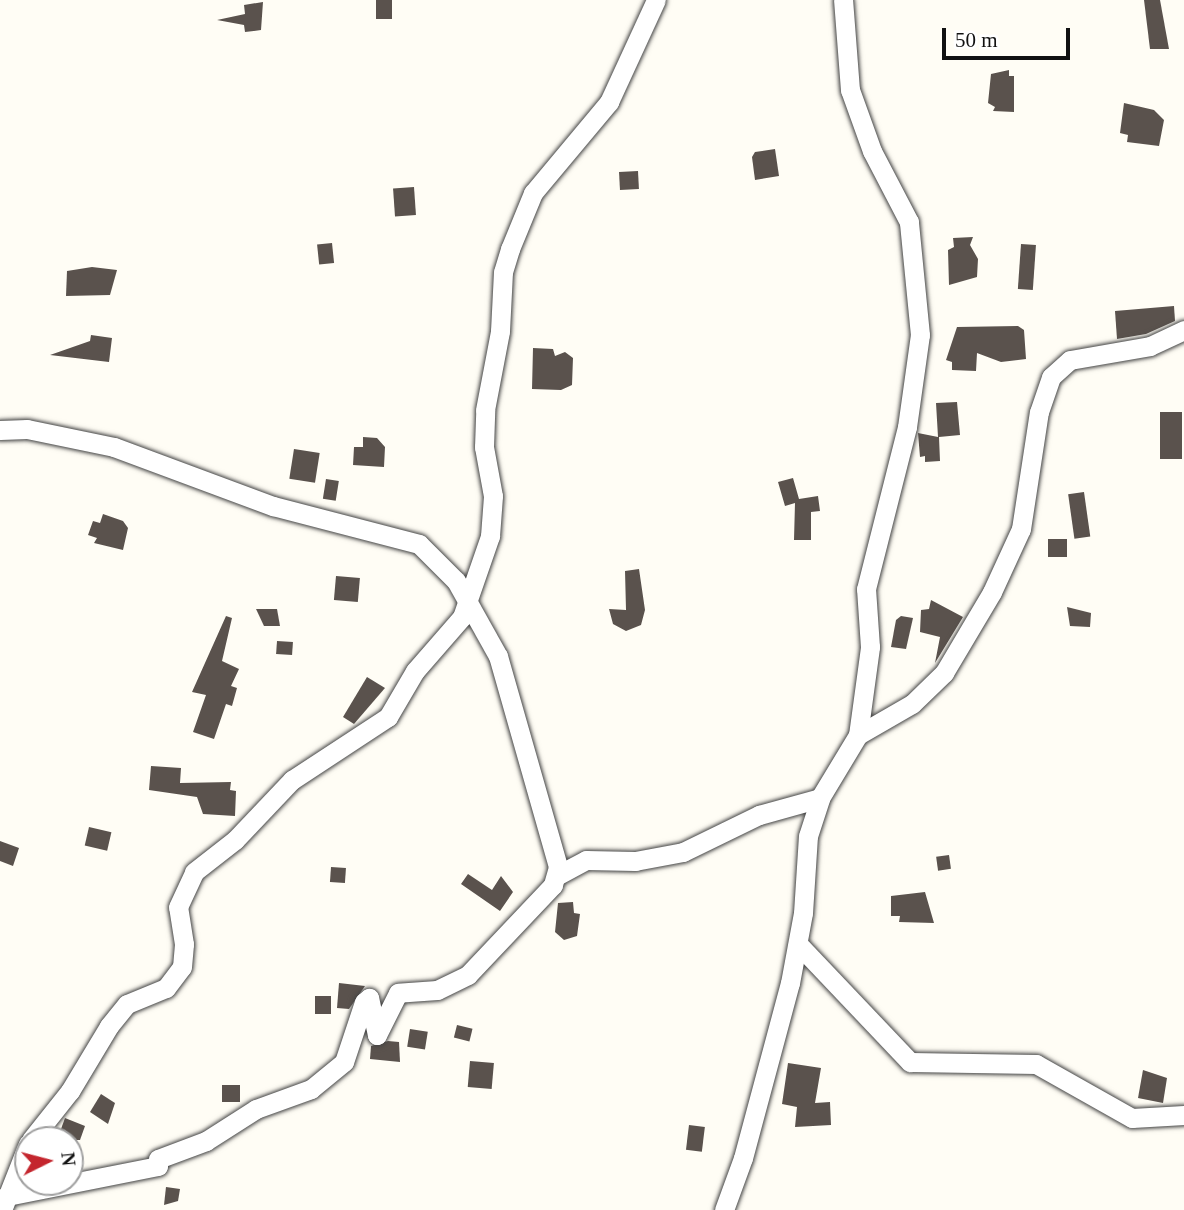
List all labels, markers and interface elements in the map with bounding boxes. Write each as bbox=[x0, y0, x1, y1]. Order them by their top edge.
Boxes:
scale bar bbox=[946, 14, 1074, 58]
text: 50 m bbox=[955, 28, 998, 52]
north arrow bbox=[14, 1126, 84, 1196]
text: N bbox=[57, 1151, 80, 1167]

